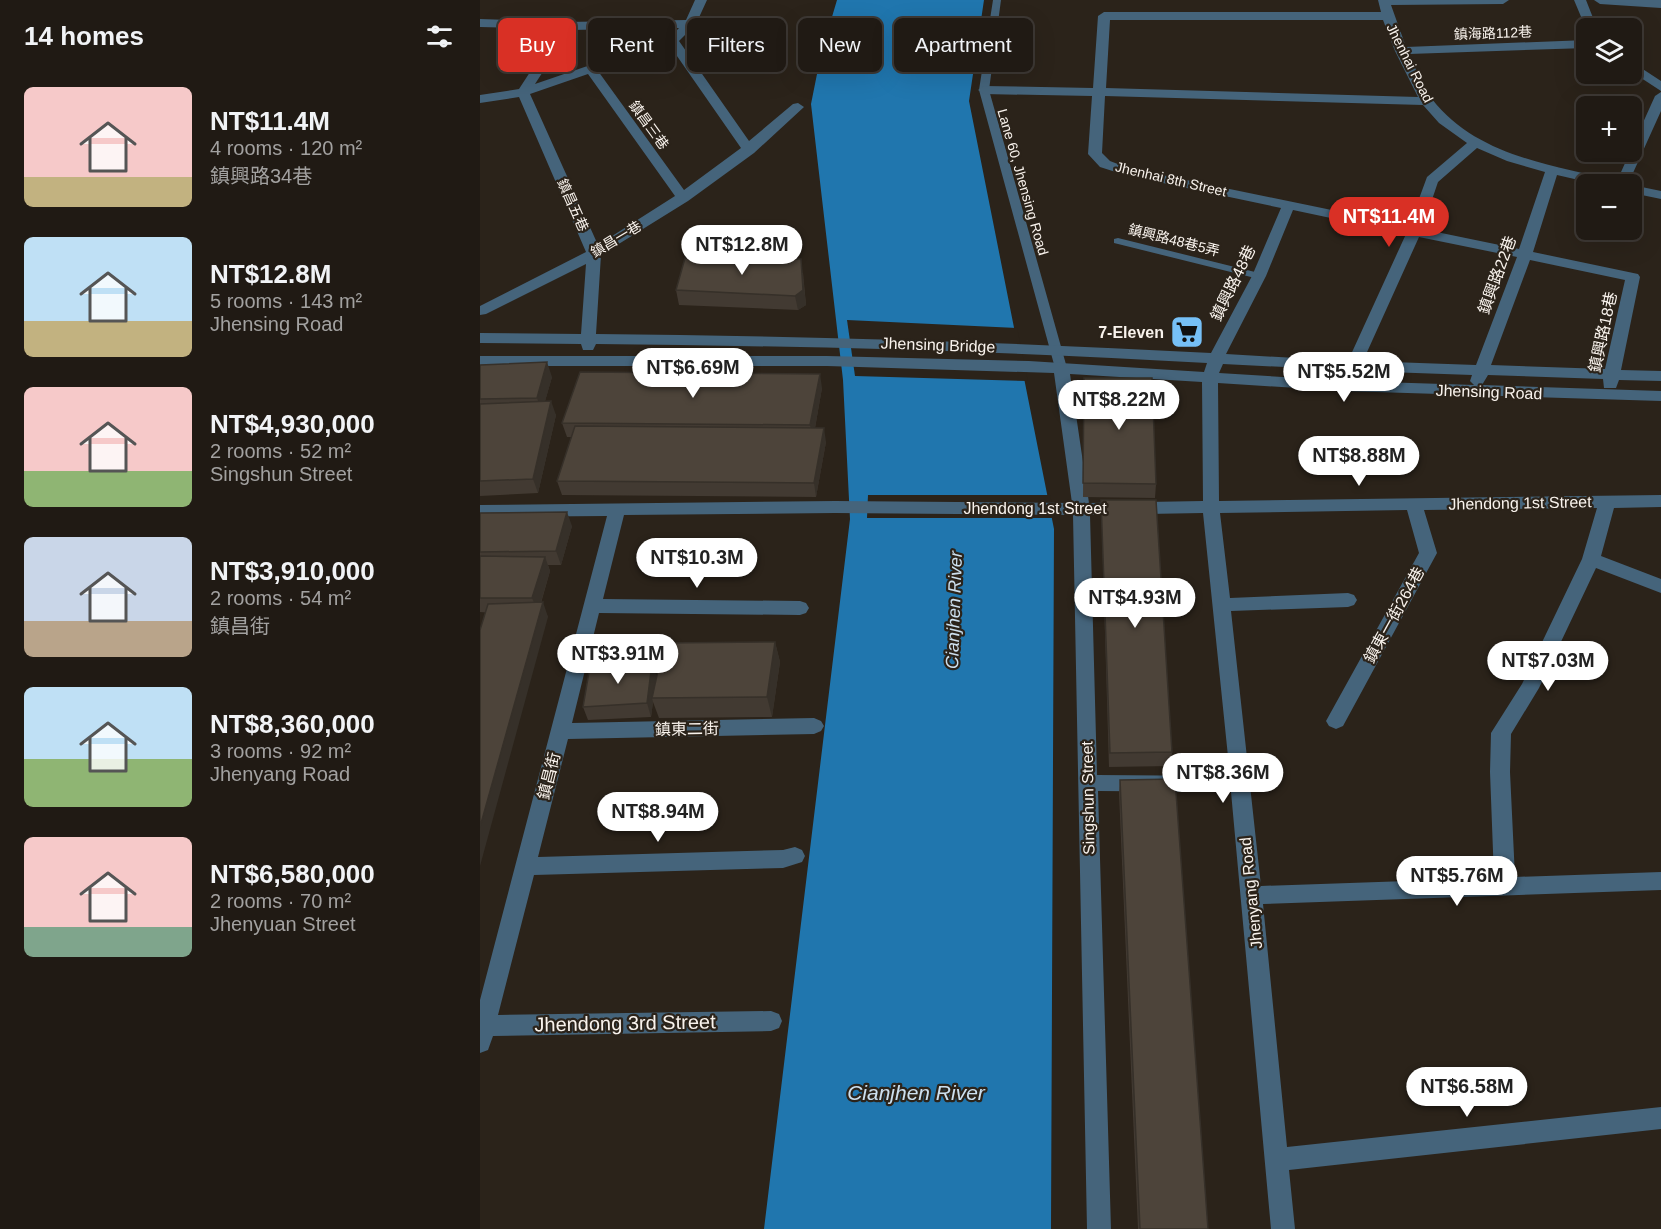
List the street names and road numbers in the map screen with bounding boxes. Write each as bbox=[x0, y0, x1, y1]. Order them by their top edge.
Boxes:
street label: Jhenhai Road bbox=[1383, 21, 1437, 105]
street label: 鎮海路112巷 bbox=[1454, 24, 1532, 42]
street label: 鎮昌三巷 bbox=[626, 98, 672, 152]
street label: Lane 60, Jhensing Road bbox=[994, 107, 1052, 257]
street label: Jhenhai 8th Street bbox=[1114, 158, 1228, 200]
street label: 鎮昌五巷 bbox=[554, 176, 592, 234]
street label: 鎮昌一巷 bbox=[588, 218, 644, 260]
street label: 鎮興路48巷5弄 bbox=[1127, 221, 1221, 259]
street label: 鎮興路22巷 bbox=[1475, 234, 1519, 316]
street label: 鎮興路48巷 bbox=[1207, 243, 1259, 323]
street label: 鎮興路18巷 bbox=[1586, 290, 1620, 374]
street label: Jhensing Bridge bbox=[880, 335, 996, 356]
street label: Jhensing Road bbox=[1435, 382, 1543, 402]
street label: Jhendong 1st Street bbox=[1448, 493, 1592, 513]
street label: Jhendong 1st Street bbox=[963, 500, 1107, 517]
street label: 鎮東一街264巷 bbox=[1361, 564, 1427, 666]
street label: 鎮東二街 bbox=[655, 720, 719, 738]
street label: Singshun Street bbox=[1078, 740, 1097, 855]
street label: 鎮昌街 bbox=[535, 751, 563, 801]
street label: Jhenyang Road bbox=[1237, 836, 1265, 950]
street label: Jhendong 3rd Street bbox=[534, 1010, 716, 1036]

